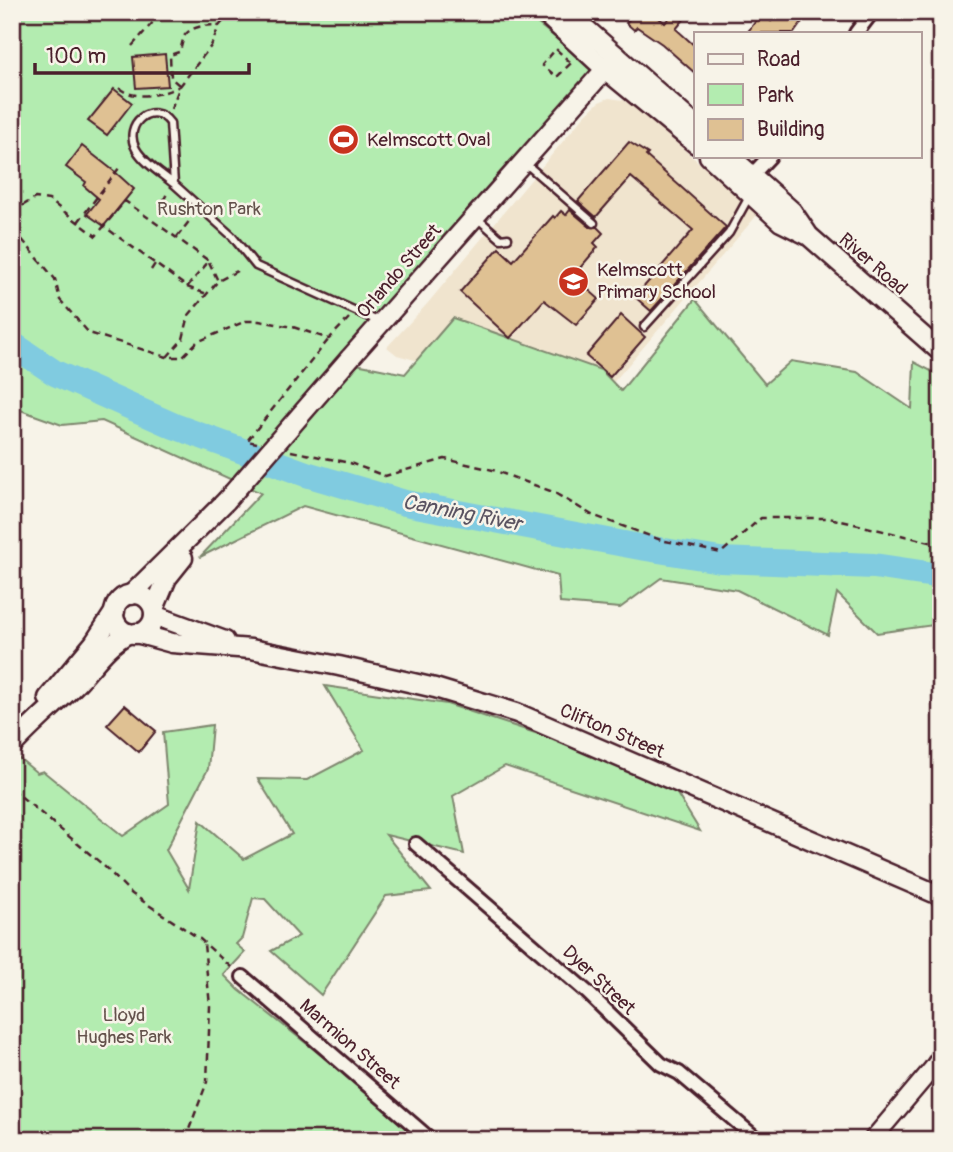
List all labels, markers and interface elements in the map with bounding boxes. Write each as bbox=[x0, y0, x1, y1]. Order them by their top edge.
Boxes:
scale bar bbox=[35, 32, 248, 76]
legend bbox=[694, 32, 922, 158]
text: 100 m bbox=[46, 43, 106, 70]
text: Road bbox=[757, 46, 801, 73]
text: Park bbox=[757, 82, 794, 109]
text: Building bbox=[757, 116, 824, 143]
sports icon: Kelmscott Oval bbox=[327, 123, 361, 157]
place label: Kelmscott Oval bbox=[367, 128, 491, 152]
park label: Rushton Park bbox=[157, 197, 261, 221]
street label: Orlando Street bbox=[352, 219, 447, 323]
street label: River Road bbox=[834, 228, 912, 300]
place label: Kelmscott Primary School bbox=[597, 258, 716, 304]
school or university icon: Kelmscott Primary School bbox=[557, 264, 591, 298]
water label: Canning River bbox=[400, 488, 526, 538]
street label: Clifton Street bbox=[556, 698, 668, 764]
street label: Dyer Street bbox=[557, 940, 641, 1020]
street label: Marmion Street bbox=[295, 994, 406, 1095]
park label: Lloyd Hughes Park bbox=[76, 1003, 172, 1049]

